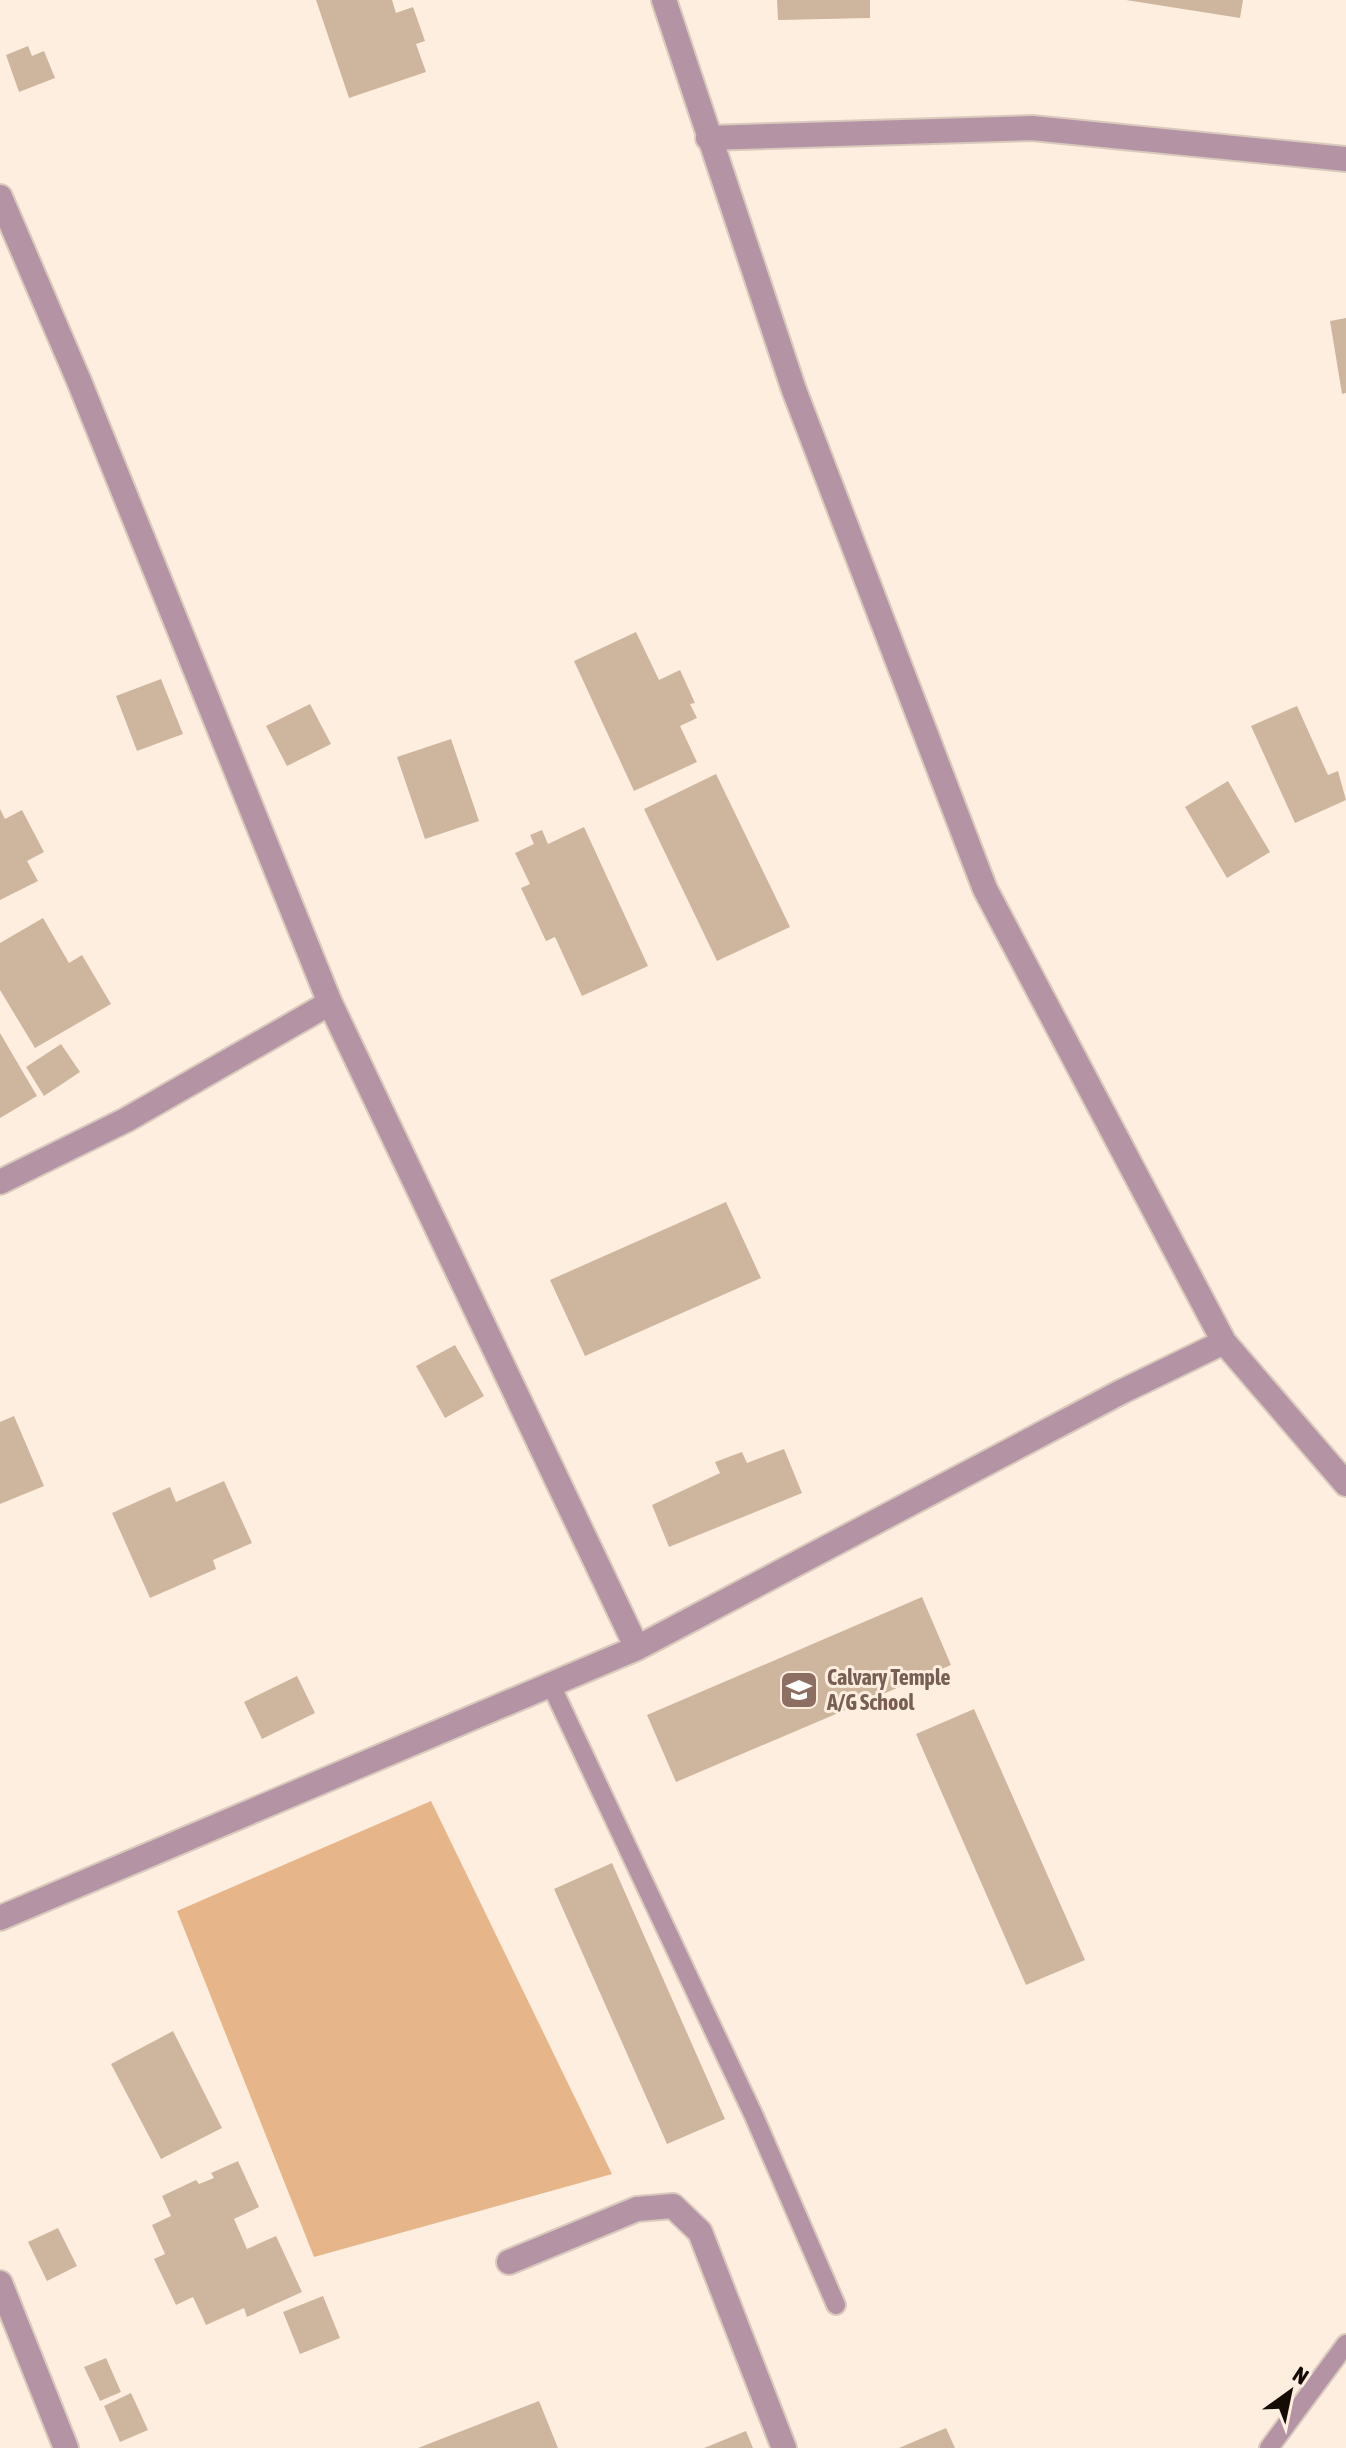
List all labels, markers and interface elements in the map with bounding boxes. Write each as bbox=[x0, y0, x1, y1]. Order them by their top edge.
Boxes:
place label: Calvary Temple A/G School bbox=[826, 1664, 951, 1715]
school or university icon: Calvary Temple A/G School bbox=[778, 1669, 820, 1711]
north arrow bbox=[1250, 2352, 1330, 2432]
text: N bbox=[1288, 2361, 1313, 2390]

